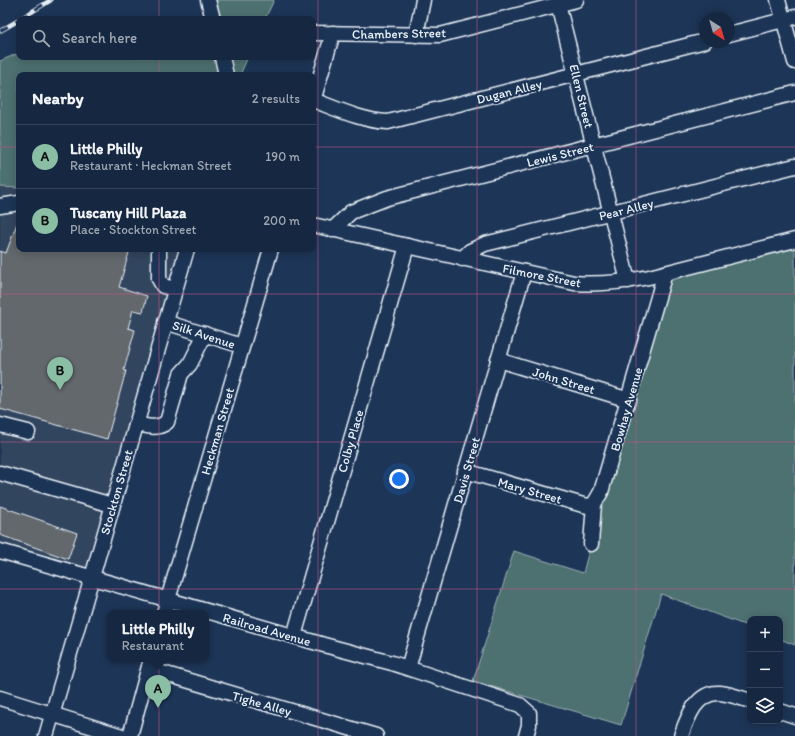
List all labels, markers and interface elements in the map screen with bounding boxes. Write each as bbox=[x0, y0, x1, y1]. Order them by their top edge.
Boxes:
north arrow bbox=[699, 12, 735, 48]
search box bbox=[16, 16, 316, 60]
street label: Chambers Street bbox=[352, 25, 446, 42]
icon: search bbox=[30, 27, 52, 49]
text: Search here bbox=[62, 29, 137, 47]
street label: Ellen Street bbox=[566, 63, 597, 130]
street label: Dugan Alley bbox=[475, 76, 543, 107]
text: Nearby bbox=[32, 88, 84, 108]
text: 2 results bbox=[252, 91, 300, 106]
street label: Lewis Street bbox=[525, 139, 595, 170]
text: Little Philly bbox=[70, 140, 142, 158]
text: A bbox=[41, 149, 49, 164]
text: 190 m bbox=[265, 149, 300, 164]
text: Restaurant · Heckman Street bbox=[70, 158, 232, 173]
street label: Pear Alley bbox=[597, 195, 655, 224]
text: Tuscany Hill Plaza bbox=[70, 204, 186, 222]
text: B bbox=[41, 213, 49, 228]
text: 200 m bbox=[263, 213, 300, 228]
text: Place · Stockton Street bbox=[70, 222, 196, 237]
street label: Filmore Street bbox=[501, 261, 582, 290]
street label: Silk Avenue bbox=[171, 317, 237, 352]
pin: B bbox=[47, 357, 73, 390]
street label: John Street bbox=[531, 364, 597, 397]
street label: Bowhay Avenue bbox=[607, 365, 646, 453]
street label: Heckman Street bbox=[198, 386, 237, 477]
street label: Colby Place bbox=[334, 408, 367, 474]
street label: Davis Street bbox=[450, 435, 483, 505]
street label: Stockton Street bbox=[97, 448, 136, 536]
your location bbox=[389, 469, 409, 489]
street label: Mary Street bbox=[496, 474, 564, 507]
popup bbox=[107, 610, 209, 662]
street label: Railroad Avenue bbox=[221, 610, 312, 649]
map controls bbox=[747, 616, 783, 724]
button: + bbox=[747, 616, 783, 652]
text: Little Philly bbox=[122, 620, 194, 638]
text: Restaurant bbox=[122, 638, 184, 653]
button: − bbox=[747, 652, 783, 688]
pin: A bbox=[145, 675, 171, 708]
street label: Tighe Alley bbox=[230, 688, 293, 719]
button: layers bbox=[747, 688, 783, 724]

